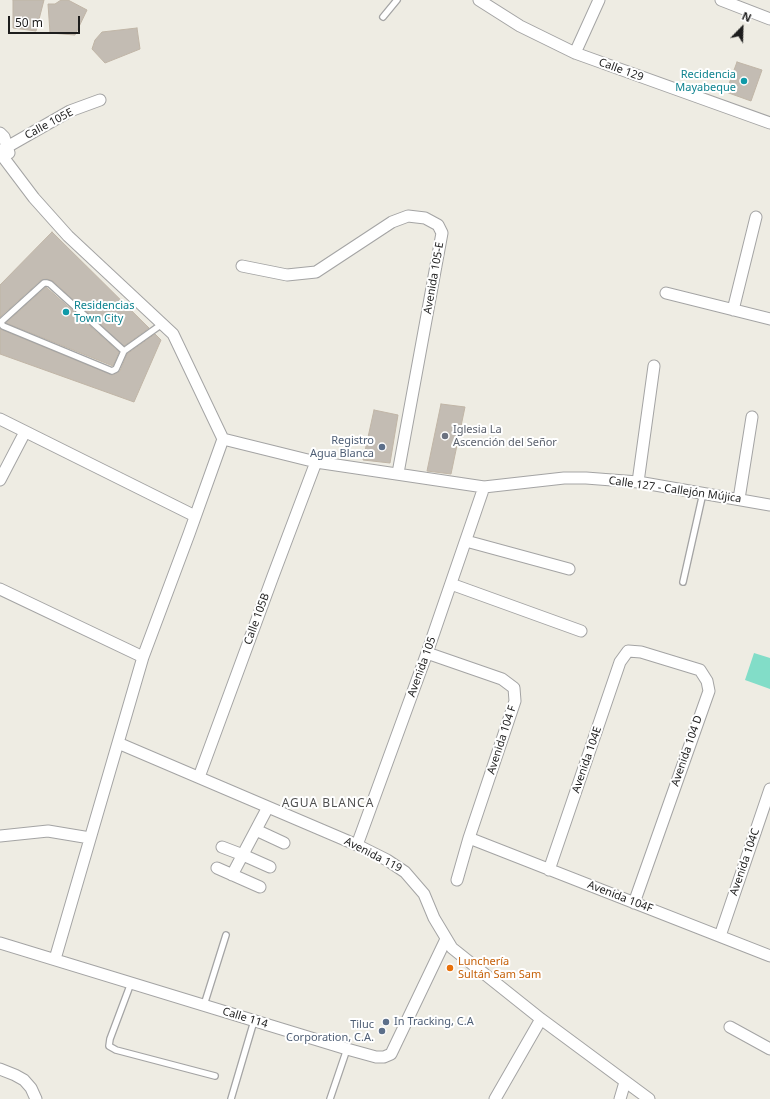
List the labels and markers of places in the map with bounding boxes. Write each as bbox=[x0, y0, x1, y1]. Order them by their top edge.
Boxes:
place label: Recidencia Mayabeque bbox=[675, 68, 736, 94]
marker: Recidencia Mayabeque bbox=[739, 76, 749, 86]
place label: Residencias Town City bbox=[74, 299, 134, 325]
marker: Residencias Town City bbox=[61, 307, 71, 317]
place label: Iglesia La Ascención del Señor bbox=[453, 423, 557, 449]
marker: Iglesia La Ascención del Señor bbox=[440, 431, 450, 441]
place label: Registro Agua Blanca bbox=[310, 434, 374, 460]
marker: Registro Agua Blanca bbox=[377, 442, 387, 452]
place label: Lunchería Sultán Sam Sam bbox=[458, 955, 541, 981]
marker: Lunchería Sultán Sam Sam bbox=[445, 963, 455, 973]
place label: In Tracking, C.A bbox=[394, 1015, 474, 1029]
marker: In Tracking, C.A bbox=[381, 1017, 391, 1027]
place label: Tiluc Corporation, C.A. bbox=[286, 1018, 374, 1044]
marker: Tiluc Corporation, C.A. bbox=[377, 1026, 387, 1036]

